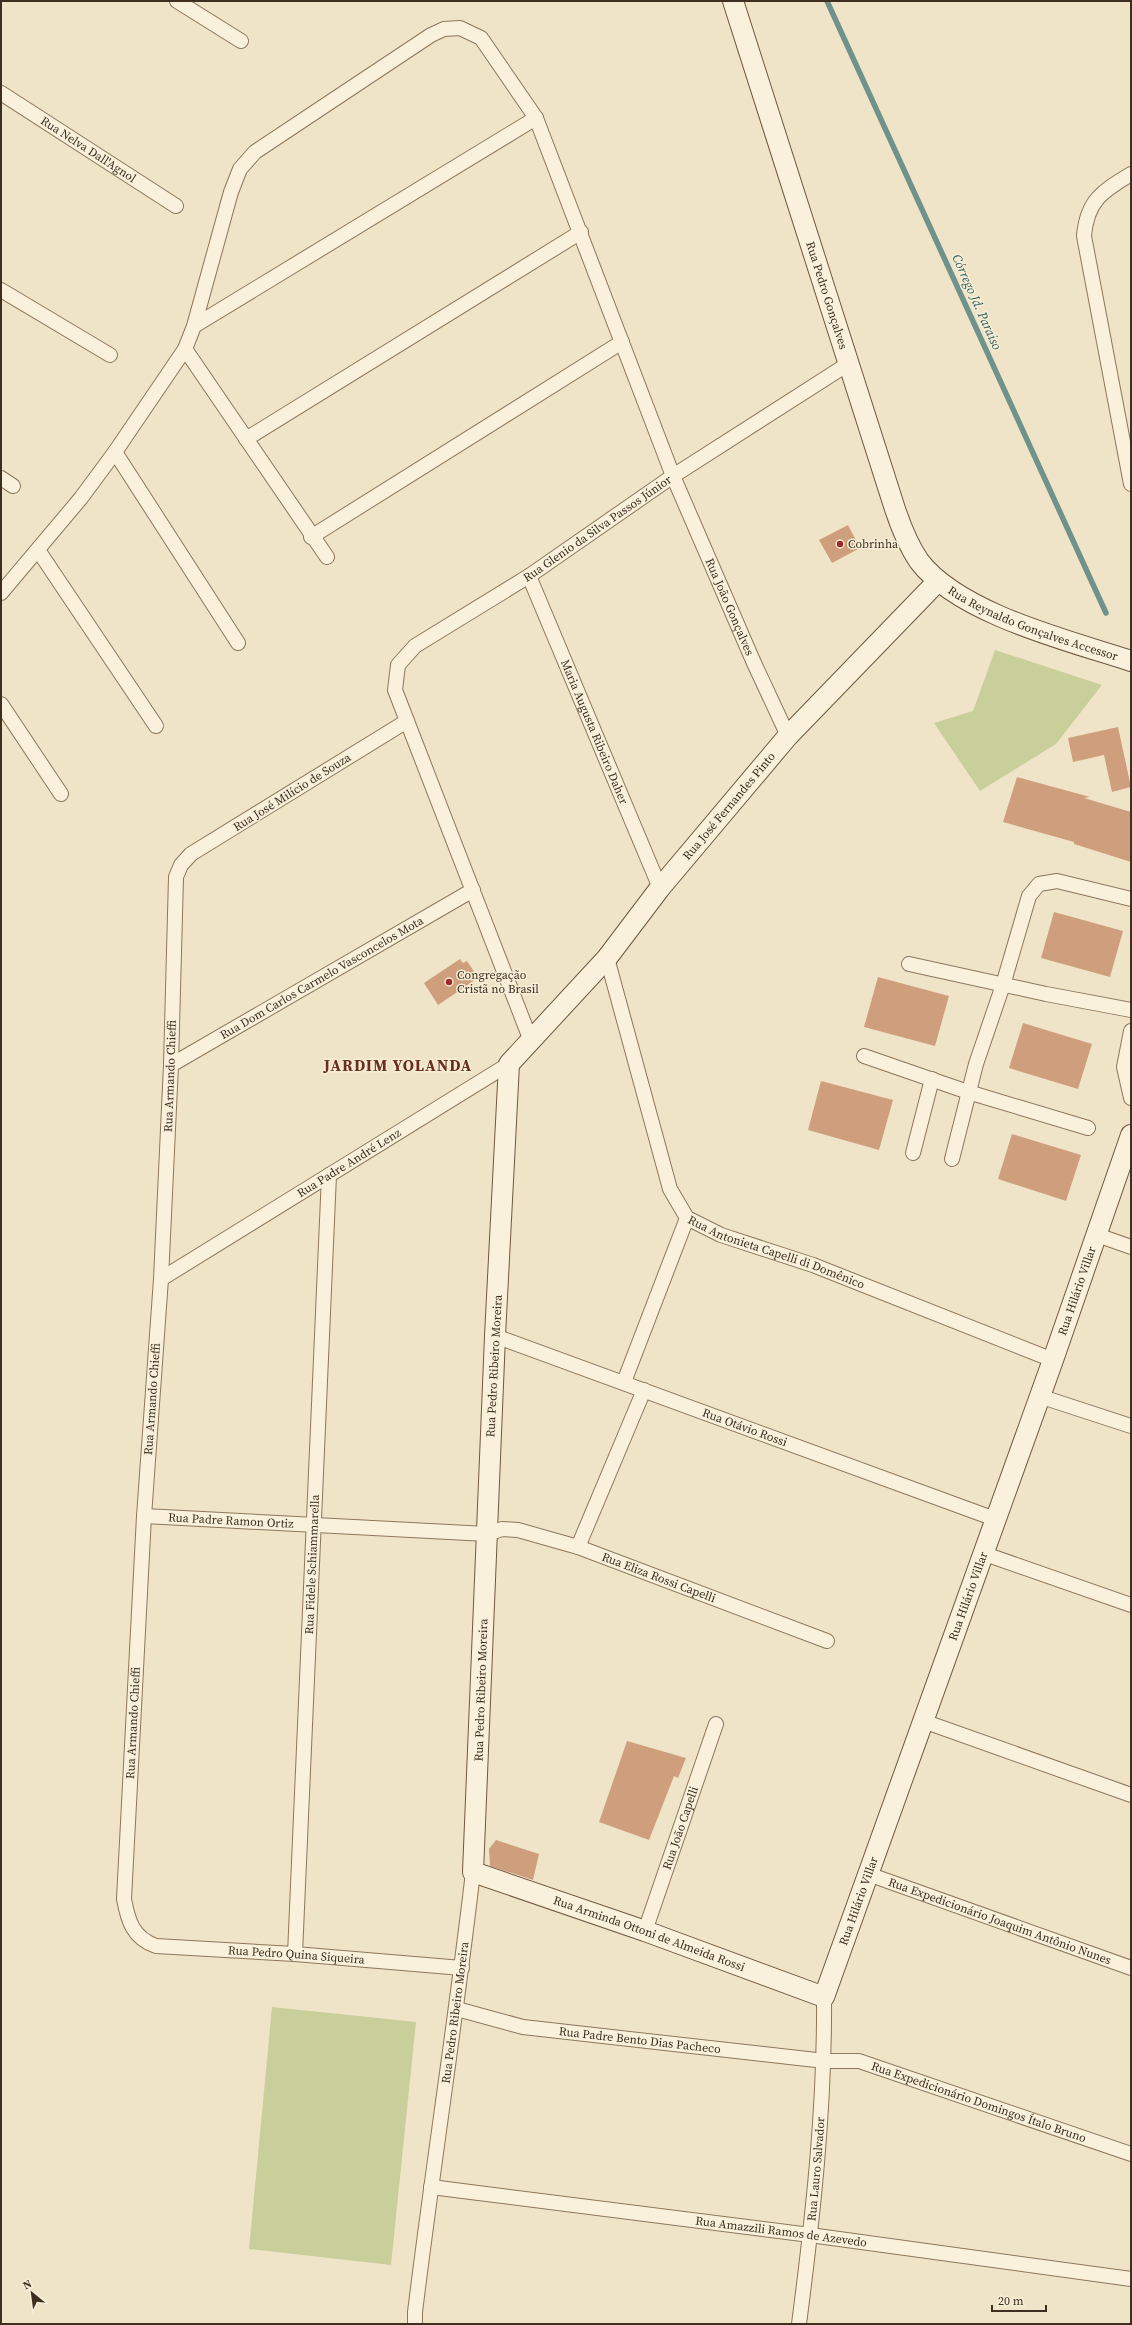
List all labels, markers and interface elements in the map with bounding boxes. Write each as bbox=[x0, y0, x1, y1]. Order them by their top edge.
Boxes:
street label: Rua Nelva Dall'Agnol bbox=[37, 113, 140, 186]
street label: Rua Pedro Gonçalves bbox=[802, 239, 852, 351]
water label: Córrego Jd. Paraiso bbox=[948, 251, 1006, 353]
street label: Rua Glenio da Silva Passos Júnior bbox=[520, 471, 675, 586]
place label: Cobrinha bbox=[848, 536, 899, 552]
marker: Cobrinha bbox=[835, 539, 845, 549]
street label: Rua João Gonçalves bbox=[702, 556, 758, 658]
street label: Rua Reynaldo Gonçalves Accessor bbox=[945, 582, 1120, 664]
street label: Maria Augusta Ribeiro Daher bbox=[557, 657, 632, 807]
street label: Rua José Fernandes Pinto bbox=[679, 748, 779, 863]
street label: Rua José Milício de Souza bbox=[230, 749, 355, 835]
street label: Rua Dom Carlos Carmelo Vasconcelos Mota bbox=[217, 912, 427, 1043]
place label: Congregação Cristã no Brasil bbox=[457, 967, 539, 997]
marker: Congregação Cristã no Brasil bbox=[444, 977, 454, 987]
street label: Rua Armando Chieffi bbox=[160, 1020, 180, 1132]
district label: JARDIM YOLANDA bbox=[323, 1054, 472, 1076]
street label: Rua Padre André Lenz bbox=[294, 1124, 404, 1201]
street label: Rua Antonieta Capelli di Domênico bbox=[685, 1212, 867, 1293]
street label: Rua Hilário Villar bbox=[1054, 1244, 1100, 1338]
street label: Rua Pedro Ribeiro Moreira bbox=[482, 1293, 506, 1438]
street label: Rua Armando Chieffi bbox=[140, 1342, 164, 1456]
street label: Rua Otávio Rossi bbox=[700, 1405, 790, 1450]
street label: Rua Fidele Schiammarella bbox=[301, 1493, 323, 1635]
street label: Rua Padre Ramon Ortiz bbox=[168, 1509, 295, 1532]
street label: Rua Eliza Rossi Capelli bbox=[599, 1549, 718, 1606]
street label: Rua Hilário Villar bbox=[945, 1549, 991, 1643]
street label: Rua Pedro Ribeiro Moreira bbox=[471, 1617, 492, 1762]
street label: Rua Armando Chieffi bbox=[122, 1666, 144, 1779]
street label: Rua João Capelli bbox=[659, 1784, 702, 1872]
street label: Rua Hilário Villar bbox=[835, 1854, 882, 1948]
street label: Rua Expedicionário Joaquim Antônio Nunes bbox=[886, 1874, 1114, 1968]
street label: Rua Arminda Ottoni de Almeida Rossi bbox=[551, 1892, 748, 1975]
street label: Rua Pedro Ribeiro Moreira bbox=[438, 1940, 473, 2085]
street label: Rua Pedro Quina Siqueira bbox=[228, 1942, 366, 1968]
street label: Rua Padre Bento Dias Pacheco bbox=[558, 2023, 722, 2057]
street label: Rua Expedicionário Domingos Ítalo Bruno bbox=[869, 2058, 1089, 2146]
street label: Rua Lauro Salvador bbox=[803, 2116, 828, 2222]
street label: Rua Amazzili Ramos de Azevedo bbox=[694, 2213, 868, 2251]
north arrow bbox=[12, 2273, 52, 2313]
text: N bbox=[20, 2276, 35, 2293]
scale bar bbox=[992, 2287, 1046, 2313]
text: 20 m bbox=[998, 2293, 1024, 2309]

